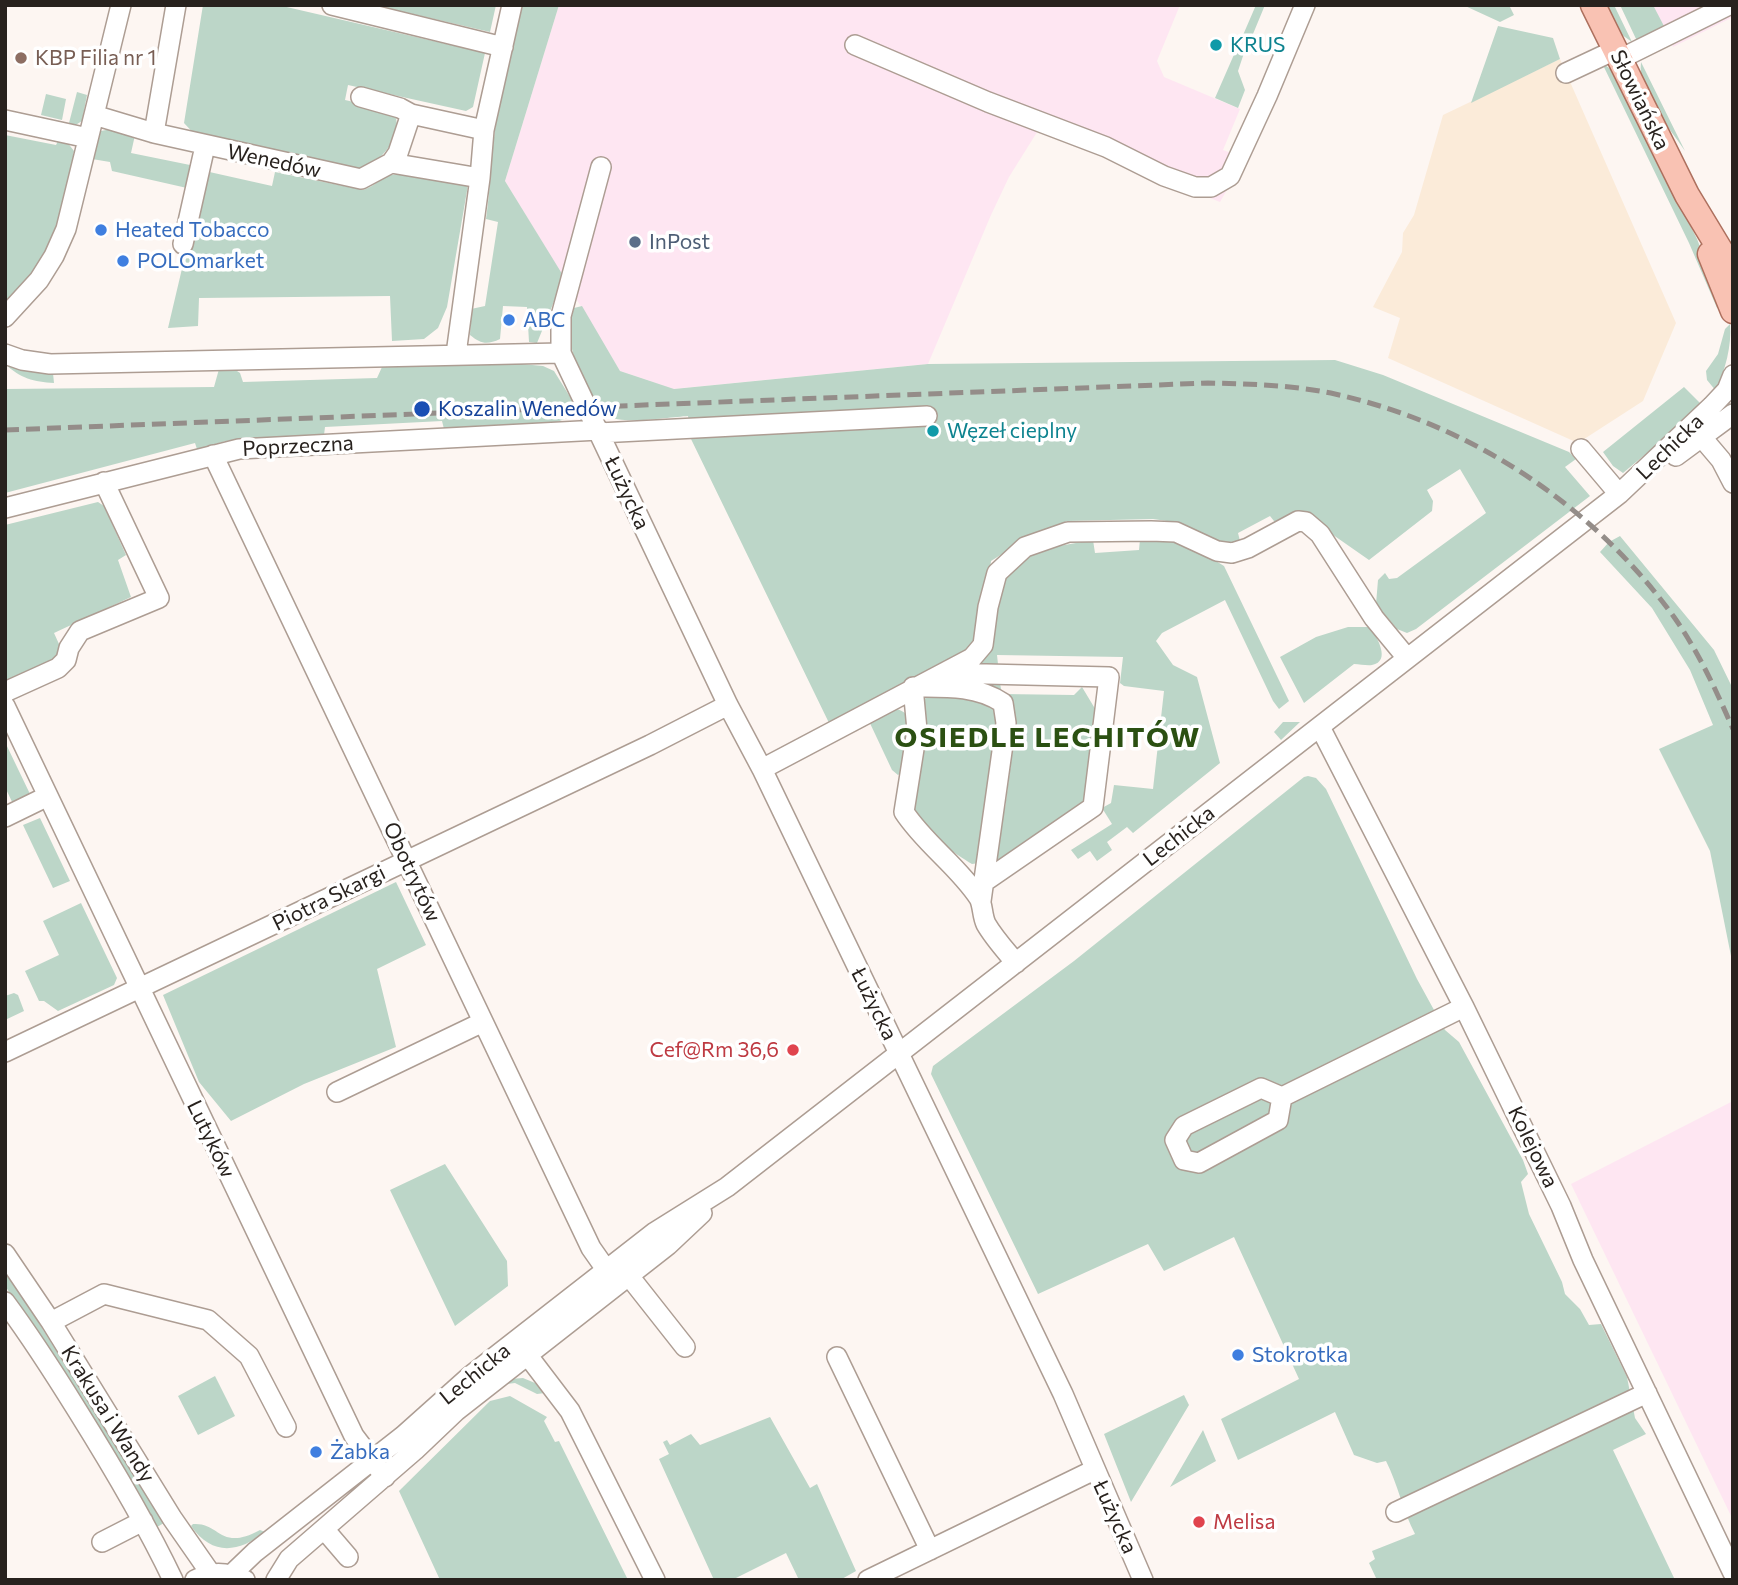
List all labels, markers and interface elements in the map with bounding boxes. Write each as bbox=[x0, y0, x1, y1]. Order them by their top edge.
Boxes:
place label: KRUS bbox=[1230, 32, 1285, 58]
marker: KRUS bbox=[1208, 37, 1224, 53]
place label: KBP Filia nr 1 bbox=[35, 45, 156, 71]
street label: Słowiańska bbox=[1605, 46, 1675, 154]
marker: KBP Filia nr 1 bbox=[13, 50, 29, 66]
street label: Wenedów bbox=[225, 139, 323, 183]
place label: Heated Tobacco bbox=[115, 217, 270, 243]
marker: Heated Tobacco bbox=[93, 222, 109, 238]
place label: InPost bbox=[649, 229, 710, 255]
marker: InPost bbox=[627, 234, 643, 250]
place label: POLOmarket bbox=[137, 248, 264, 274]
marker: POLOmarket bbox=[115, 253, 131, 269]
place label: ABC bbox=[523, 307, 565, 333]
marker: ABC bbox=[501, 312, 517, 328]
place label: Koszalin Wenedów bbox=[438, 396, 617, 422]
marker: Koszalin Wenedów bbox=[412, 399, 432, 419]
street label: Lechicka bbox=[1631, 409, 1709, 485]
place label: Węzeł cieplny bbox=[947, 418, 1077, 444]
marker: Węzeł cieplny bbox=[925, 423, 941, 439]
street label: Poprzeczna bbox=[242, 430, 354, 462]
street label: Łużycka bbox=[599, 453, 655, 533]
district label: OSIEDLE LECHITÓW bbox=[897, 721, 1199, 755]
street label: Lechicka bbox=[1138, 800, 1220, 872]
street label: Obotrytów bbox=[378, 818, 446, 926]
street label: Piotra Skargi bbox=[268, 860, 390, 936]
street label: Łużycka bbox=[846, 964, 902, 1044]
place label: Cef@Rm 36,6 bbox=[649, 1037, 779, 1063]
marker: Cef@Rm 36,6 bbox=[785, 1042, 801, 1058]
street label: Lutyków bbox=[181, 1096, 241, 1182]
street label: Kolejowa bbox=[1503, 1102, 1563, 1192]
street label: Lechicka bbox=[435, 1338, 515, 1410]
street label: Krakusa i Wandy bbox=[56, 1341, 160, 1487]
place label: Stokrotka bbox=[1252, 1342, 1348, 1368]
marker: Stokrotka bbox=[1230, 1347, 1246, 1363]
place label: Żabka bbox=[330, 1439, 390, 1465]
marker: Żabka bbox=[308, 1444, 324, 1460]
street label: Łużycka bbox=[1088, 1476, 1142, 1558]
place label: Melisa bbox=[1213, 1509, 1275, 1535]
marker: Melisa bbox=[1191, 1514, 1207, 1530]

